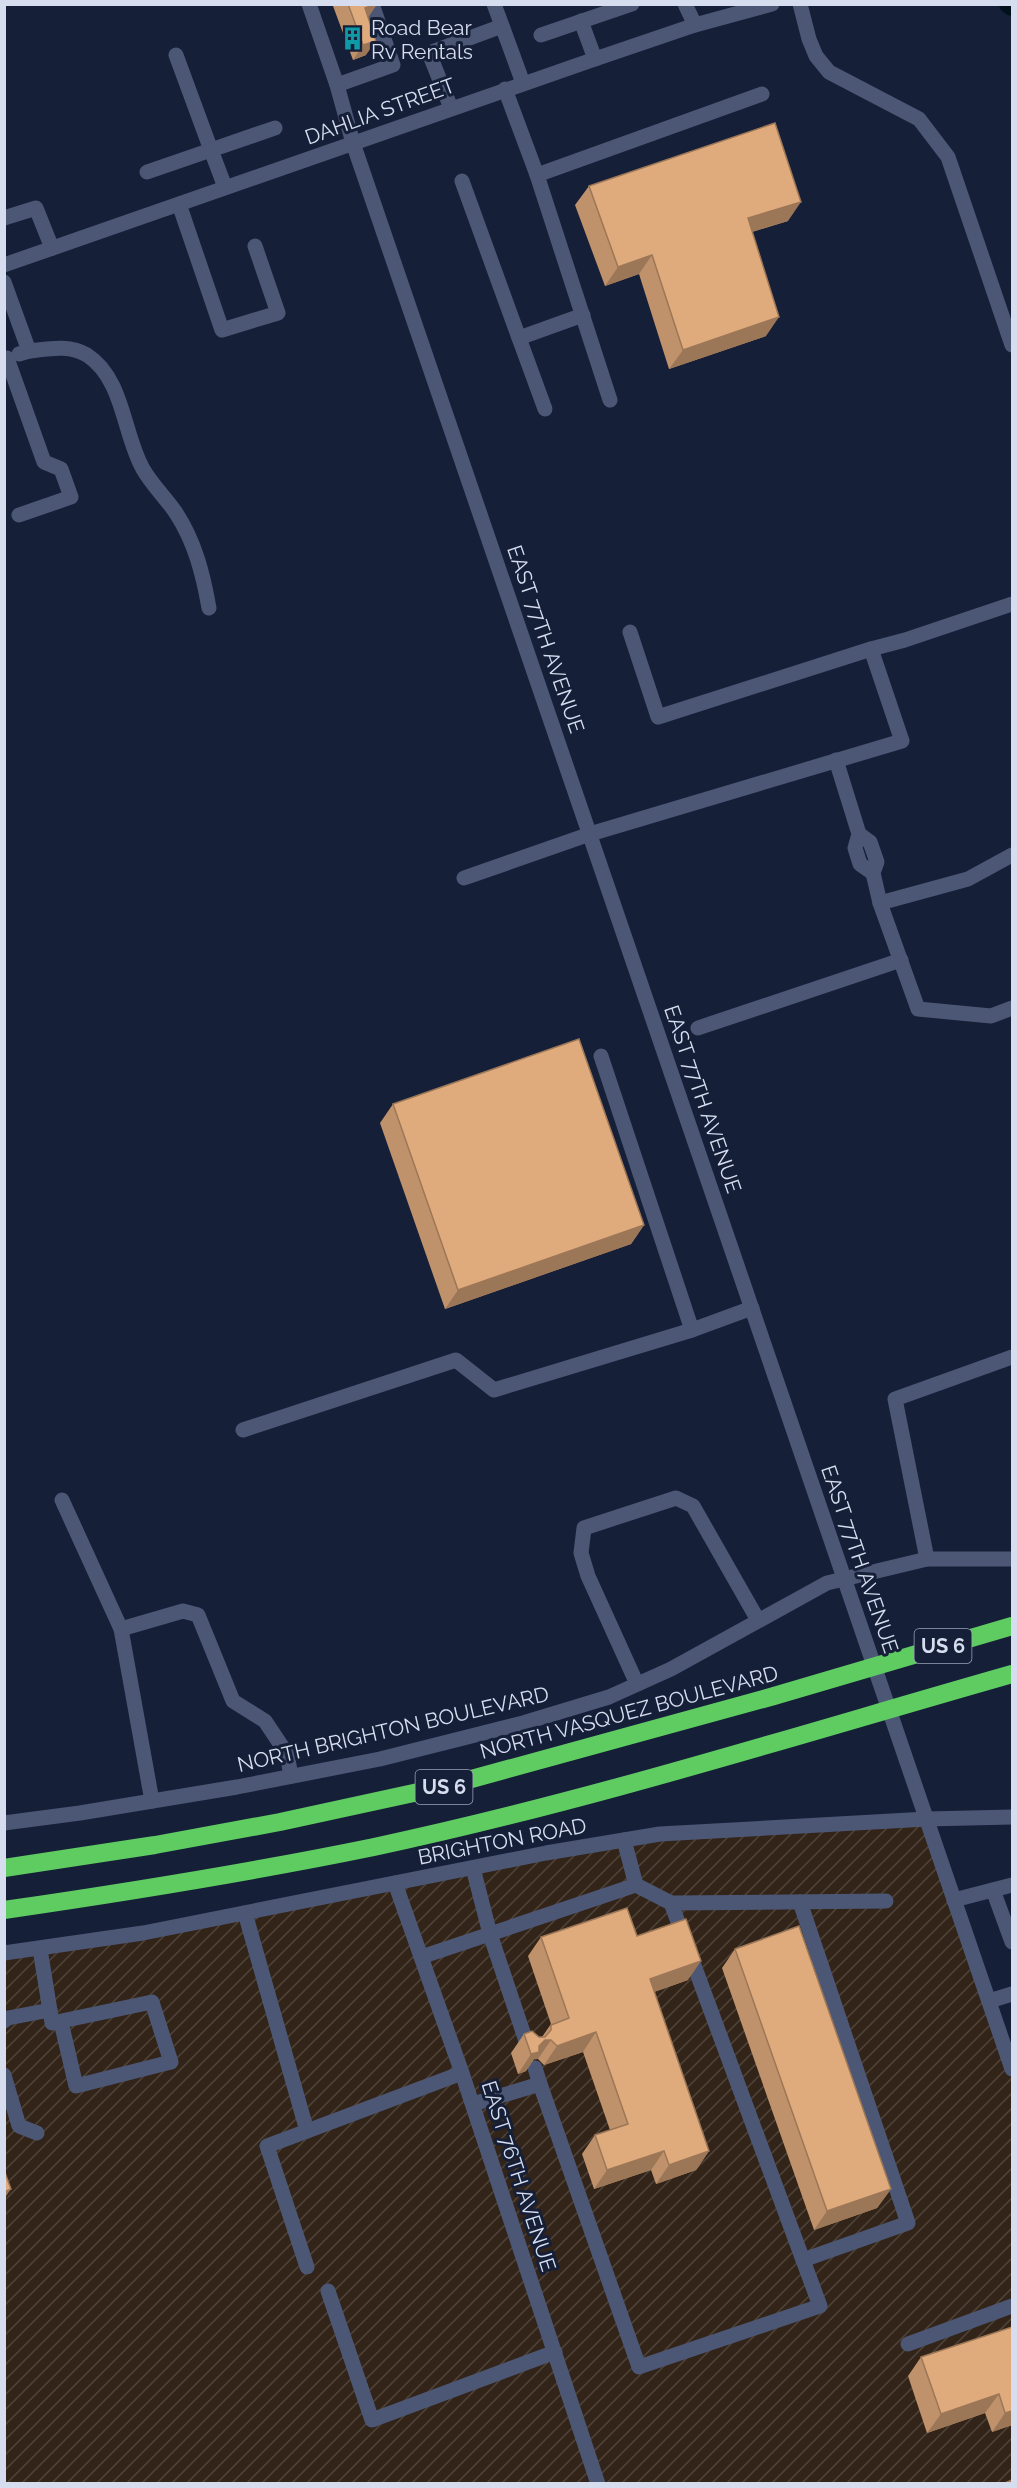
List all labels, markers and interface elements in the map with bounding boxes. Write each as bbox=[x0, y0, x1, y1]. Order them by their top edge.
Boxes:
place label: Road Bear Rv Rentals bbox=[371, 15, 473, 64]
building icon: Road Bear Rv Rentals bbox=[340, 26, 366, 52]
street label: DAHLIA STREET bbox=[301, 72, 459, 150]
street label: EAST 77TH AVENUE bbox=[502, 542, 590, 736]
street label: EAST 77TH AVENUE bbox=[659, 1002, 747, 1196]
street label: EAST 77TH AVENUE bbox=[816, 1462, 904, 1656]
road number: US 6 bbox=[914, 1629, 972, 1663]
street label: NORTH VASQUEZ BOULEVARD bbox=[477, 1660, 781, 1764]
street label: NORTH BRIGHTON BOULEVARD bbox=[235, 1681, 551, 1777]
road number: US 6 bbox=[416, 1770, 472, 1804]
street label: BRIGHTON ROAD bbox=[416, 1812, 588, 1870]
street label: EAST 76TH AVENUE bbox=[476, 2078, 562, 2274]

